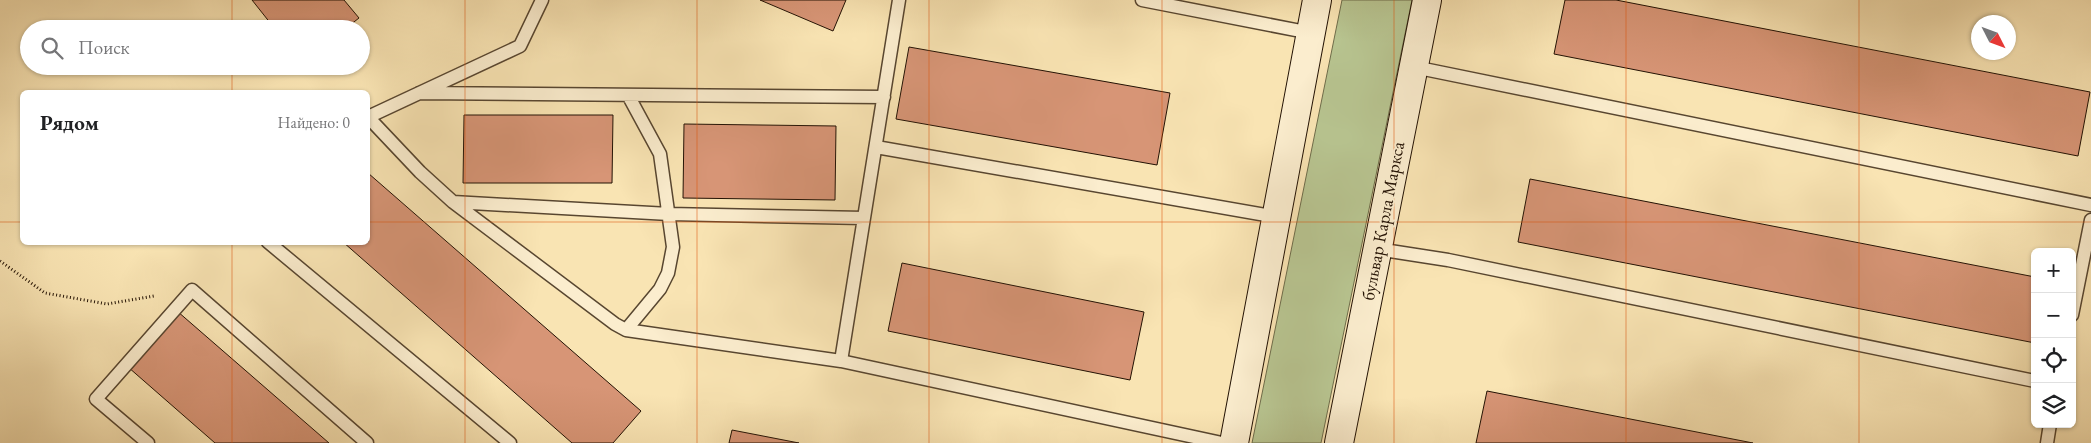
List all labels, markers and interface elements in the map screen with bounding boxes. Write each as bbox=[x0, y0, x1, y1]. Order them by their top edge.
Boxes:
north arrow bbox=[1971, 15, 2016, 60]
search box bbox=[20, 20, 370, 75]
icon: search bbox=[38, 34, 66, 62]
text: Поиск bbox=[78, 35, 130, 60]
text: Рядом bbox=[40, 109, 99, 136]
text: Найдено: 0 bbox=[278, 112, 350, 133]
street label: бульвар Карла Маркса bbox=[1356, 139, 1409, 302]
map controls bbox=[2031, 248, 2076, 428]
button: + bbox=[2031, 248, 2076, 293]
button: − bbox=[2031, 293, 2076, 338]
button: locate bbox=[2031, 338, 2076, 383]
button: layers bbox=[2031, 383, 2076, 428]

